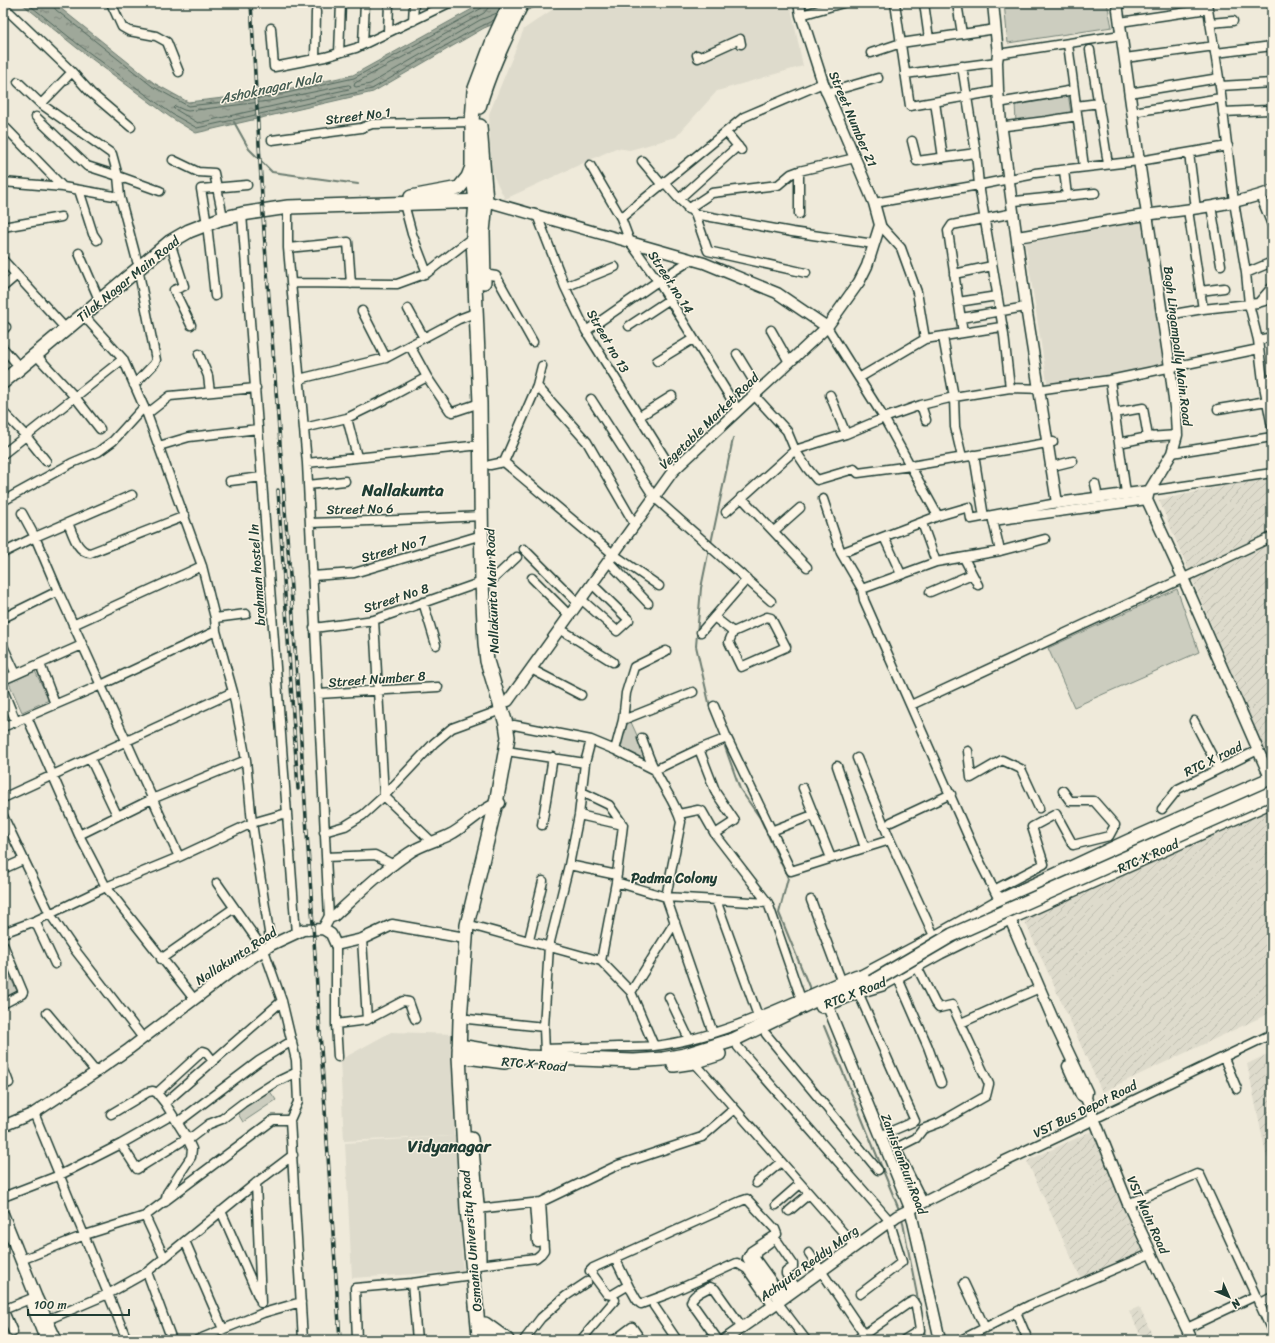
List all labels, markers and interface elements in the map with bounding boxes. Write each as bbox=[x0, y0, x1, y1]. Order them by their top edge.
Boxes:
water label: Ashoknagar Nala bbox=[217, 65, 326, 111]
street label: Street Number 21 bbox=[822, 67, 884, 171]
street label: Street No 1 bbox=[324, 101, 392, 131]
street label: Tilak Nagar Main Road bbox=[71, 229, 186, 328]
street label: Street no 14 bbox=[642, 246, 700, 318]
street label: Bagh Lingampally Main Road bbox=[1157, 265, 1199, 428]
street label: Street no 13 bbox=[580, 305, 636, 377]
street label: Vegetable Market Road bbox=[654, 366, 765, 475]
district label: Nallakunta bbox=[361, 475, 444, 505]
street label: Street No 6 bbox=[326, 497, 394, 521]
street label: brahman hostel ln bbox=[242, 523, 272, 627]
street label: Nallakunta Main Road bbox=[478, 527, 506, 654]
street label: Street No 7 bbox=[358, 528, 431, 569]
street label: Street No 8 bbox=[360, 577, 432, 619]
street label: Street Number 8 bbox=[328, 664, 426, 694]
street label: RTC X road bbox=[1180, 734, 1247, 783]
street label: RTC X Road bbox=[1114, 832, 1183, 880]
district label: Padma Colony bbox=[631, 866, 718, 891]
street label: Nallakunta Road bbox=[190, 920, 283, 991]
street label: RTC X Road bbox=[820, 970, 891, 1015]
street label: RTC X Road bbox=[501, 1050, 569, 1078]
street label: VST Bus Depot Road bbox=[1029, 1073, 1142, 1144]
street label: ZamistanPuri Road bbox=[874, 1110, 934, 1219]
district label: Vidyanagar bbox=[408, 1131, 493, 1161]
street label: Osmania University Road bbox=[453, 1168, 489, 1313]
street label: VST Main Road bbox=[1120, 1172, 1176, 1259]
street label: Achyuta Reddy Marg bbox=[753, 1219, 864, 1308]
north arrow bbox=[1209, 1277, 1249, 1317]
scale bar bbox=[28, 1291, 129, 1317]
text: 100 m bbox=[34, 1294, 67, 1316]
text: N bbox=[1226, 1294, 1246, 1313]

